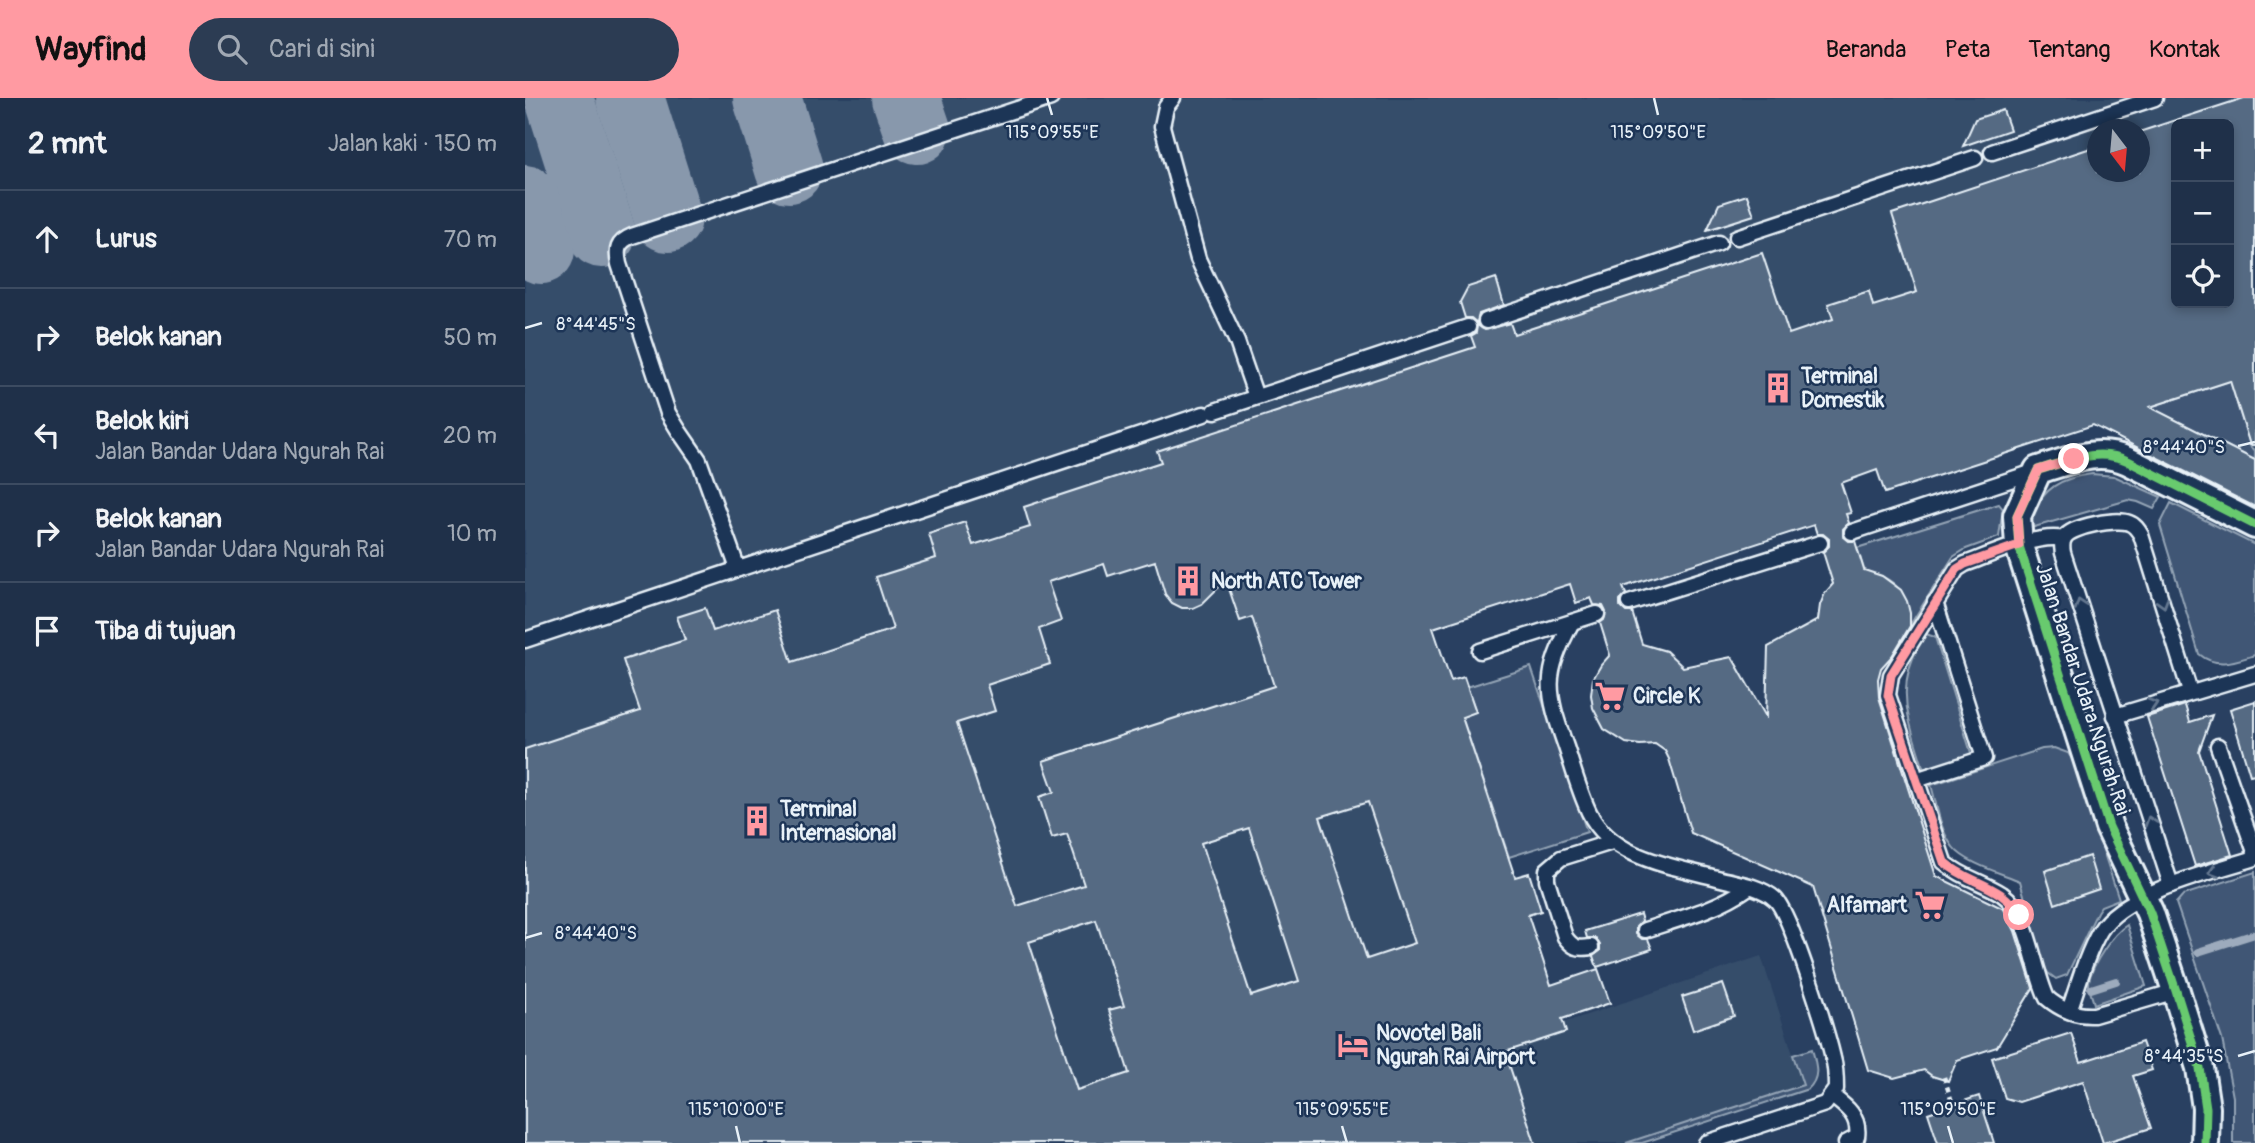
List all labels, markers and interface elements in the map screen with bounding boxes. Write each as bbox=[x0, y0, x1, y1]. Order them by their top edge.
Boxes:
search box bbox=[189, 18, 679, 81]
text: Wayfind bbox=[35, 29, 147, 70]
icon: search bbox=[213, 30, 251, 68]
text: Cari di sini bbox=[269, 33, 375, 65]
text: Beranda bbox=[1825, 35, 1906, 64]
text: Peta bbox=[1944, 35, 1990, 64]
text: Tentang bbox=[2028, 35, 2111, 64]
text: Kontak bbox=[2149, 35, 2220, 64]
north arrow bbox=[2087, 119, 2150, 182]
map controls bbox=[2171, 119, 2234, 308]
button: + bbox=[2171, 119, 2234, 182]
text: 115°09'55"E bbox=[1005, 121, 1099, 144]
text: 115°09'50"E bbox=[1610, 121, 1706, 144]
text: 2 mnt bbox=[28, 125, 107, 162]
text: Jalan kaki · 150 m bbox=[328, 129, 497, 158]
button: − bbox=[2171, 182, 2234, 245]
icon: ahead bbox=[28, 220, 66, 258]
text: Lurus bbox=[95, 223, 157, 255]
text: 70 m bbox=[444, 225, 497, 254]
button: locate bbox=[2171, 245, 2234, 308]
text: 8°44'45"S bbox=[556, 313, 636, 336]
icon: right bbox=[28, 318, 66, 356]
text: Belok kanan bbox=[95, 321, 222, 353]
text: 50 m bbox=[443, 323, 497, 352]
place label: Terminal Domestik bbox=[1800, 363, 1884, 414]
building icon: Terminal Domestik bbox=[1761, 371, 1795, 405]
text: Belok kiri bbox=[95, 405, 189, 437]
icon: left bbox=[28, 416, 66, 454]
text: 20 m bbox=[443, 421, 497, 450]
text: 8°44'40"S bbox=[2143, 436, 2225, 459]
text: Jalan Bandar Udara Ngurah Rai bbox=[95, 437, 384, 466]
route end bbox=[2058, 443, 2089, 474]
text: Belok kanan bbox=[95, 503, 222, 535]
icon: right bbox=[28, 514, 66, 552]
text: 10 m bbox=[447, 519, 497, 548]
text: Jalan Bandar Udara Ngurah Rai bbox=[95, 535, 384, 564]
street label: Jalan Bandar Udara Ngurah Rai bbox=[2029, 560, 2136, 819]
building icon: North ATC Tower bbox=[1171, 564, 1205, 598]
place label: North ATC Tower bbox=[1211, 568, 1362, 595]
one-way arrow bbox=[2154, 596, 2169, 608]
one-way arrow bbox=[2074, 599, 2088, 611]
icon: arrive bbox=[28, 612, 66, 650]
text: Tiba di tujuan bbox=[95, 615, 236, 647]
supermarket icon: Circle K bbox=[1593, 679, 1627, 713]
place label: Circle K bbox=[1633, 683, 1701, 710]
one-way arrow bbox=[2146, 698, 2158, 712]
place label: Terminal Internasional bbox=[779, 796, 896, 847]
building icon: Terminal Internasional bbox=[740, 804, 774, 838]
one-way arrow bbox=[2144, 815, 2158, 827]
one-way arrow bbox=[2207, 864, 2220, 878]
supermarket icon: Alfamart bbox=[1913, 888, 1947, 922]
place label: Alfamart bbox=[1827, 892, 1908, 919]
route start bbox=[2003, 899, 2034, 930]
text: 8°44'40"S bbox=[555, 922, 637, 945]
place label: Novotel Bali Ngurah Rai Airport bbox=[1376, 1020, 1536, 1071]
hotel icon: Novotel Bali Ngurah Rai Airport bbox=[1336, 1028, 1370, 1062]
text: 8°44'35"S bbox=[2144, 1045, 2224, 1068]
text: 115°10'00"E bbox=[688, 1098, 784, 1121]
text: 115°09'55"E bbox=[1295, 1098, 1389, 1121]
text: 115°09'50"E bbox=[1900, 1098, 1996, 1121]

